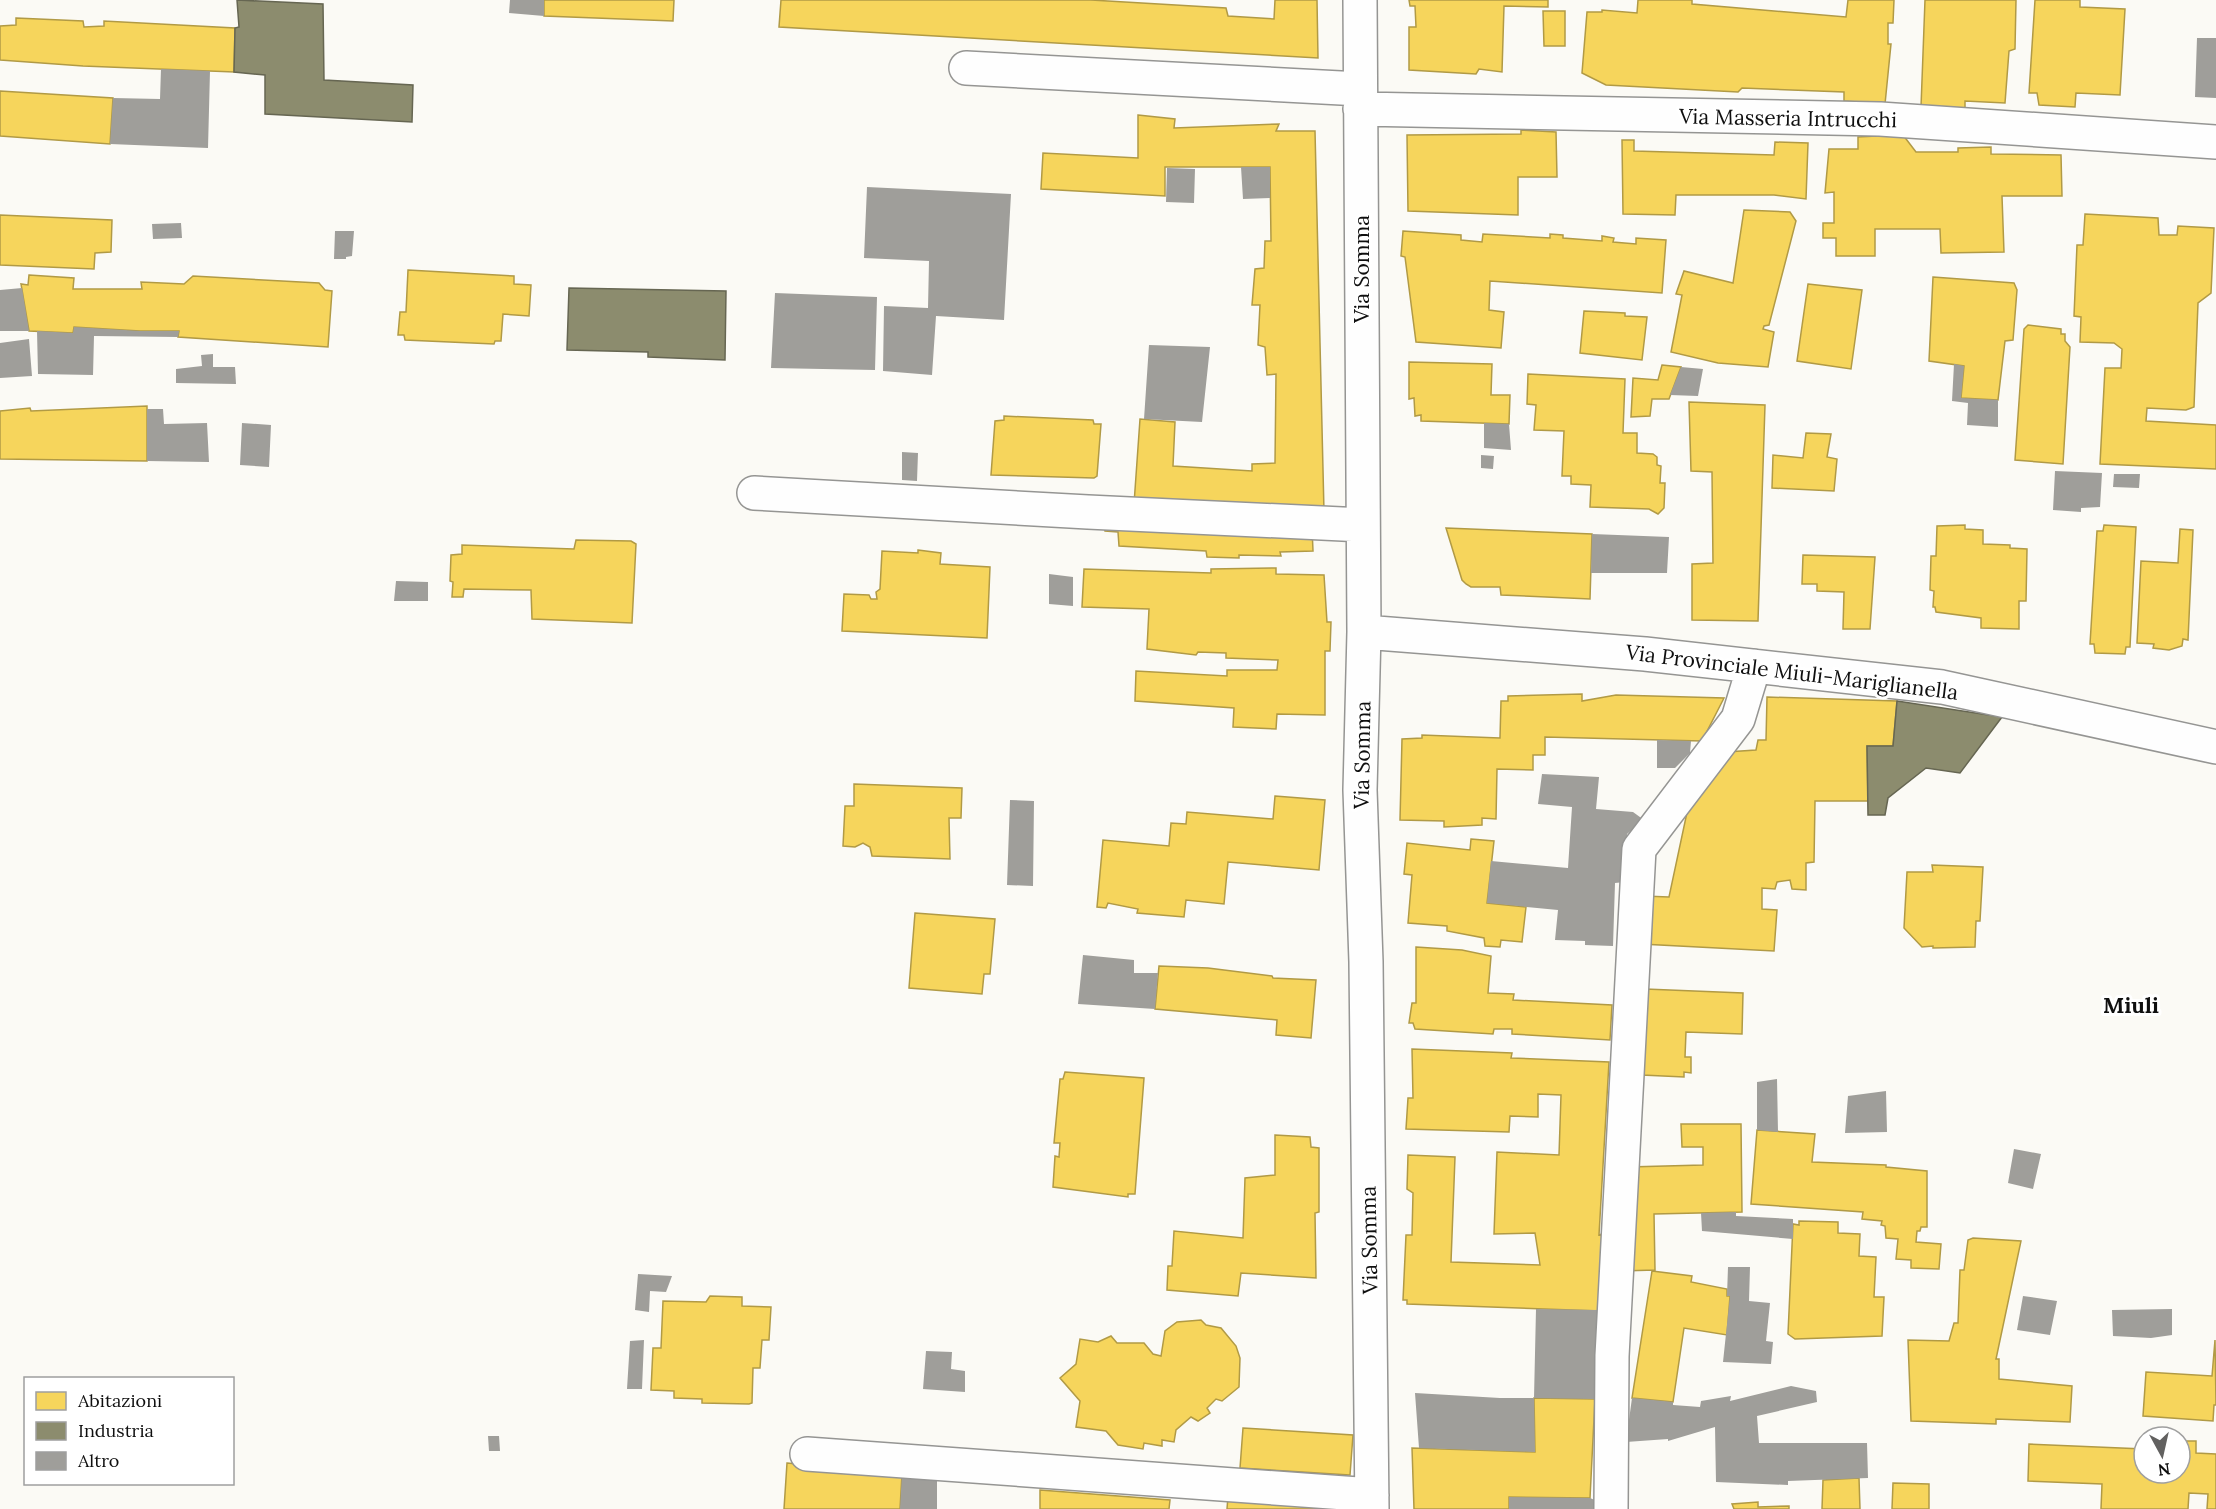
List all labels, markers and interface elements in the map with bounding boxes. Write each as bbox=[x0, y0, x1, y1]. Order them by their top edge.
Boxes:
street label: Via Masseria Intrucchi bbox=[1678, 103, 1897, 133]
street label: Via Somma bbox=[1348, 215, 1375, 324]
street label: Via Provinciale Miuli-Mariglianella bbox=[1623, 638, 1960, 706]
street label: Via Somma bbox=[1348, 700, 1376, 810]
district label: Miuli bbox=[2103, 991, 2159, 1019]
street label: Via Somma bbox=[1355, 1185, 1383, 1295]
legend bbox=[24, 1377, 234, 1485]
text: Abitazioni bbox=[77, 1389, 162, 1412]
text: Industria bbox=[78, 1419, 154, 1442]
north arrow bbox=[2132, 1425, 2192, 1485]
text: Altro bbox=[77, 1449, 119, 1472]
text: N bbox=[2157, 1459, 2172, 1481]

